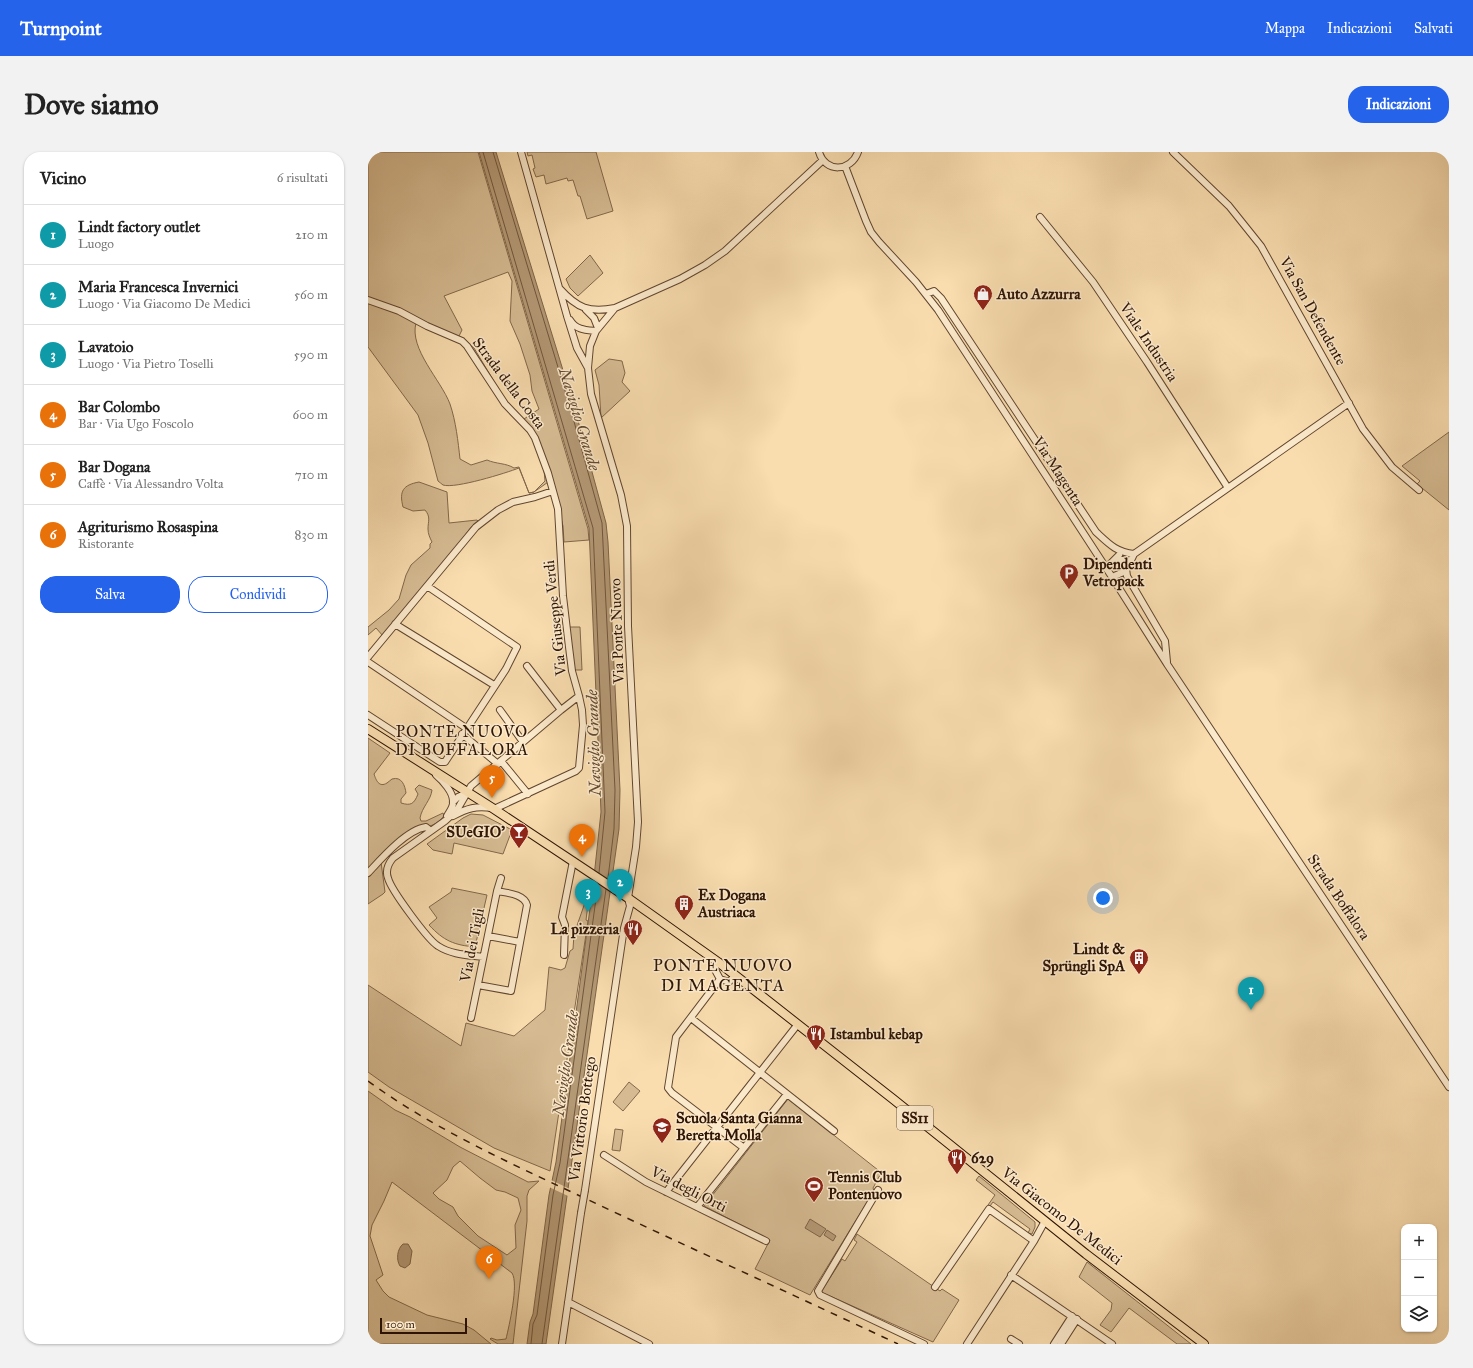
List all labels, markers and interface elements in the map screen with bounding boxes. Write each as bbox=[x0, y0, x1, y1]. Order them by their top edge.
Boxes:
text: Turnpoint bbox=[20, 17, 102, 40]
text: Mappa bbox=[1265, 20, 1305, 37]
text: Indicazioni bbox=[1327, 20, 1392, 37]
text: Salvati bbox=[1414, 20, 1453, 37]
button: Indicazioni bbox=[1348, 86, 1449, 123]
text: Dove siamo bbox=[24, 87, 158, 122]
text: Vicino bbox=[40, 168, 86, 189]
text: 6 risultati bbox=[277, 170, 328, 186]
text: Lindt factory outlet bbox=[78, 218, 200, 236]
text: 1 bbox=[50, 227, 56, 243]
text: 210 m bbox=[295, 227, 328, 243]
text: Luogo bbox=[78, 236, 114, 252]
street label: Via San Defendente bbox=[1275, 253, 1350, 368]
text: Maria Francesca Invernici bbox=[78, 278, 238, 296]
shop icon: Auto Azzurra bbox=[972, 283, 994, 311]
place label: Auto Azzurra bbox=[996, 285, 1081, 303]
text: 2 bbox=[50, 287, 56, 303]
text: 560 m bbox=[294, 287, 328, 303]
text: Luogo · Via Giacomo De Medici bbox=[78, 296, 250, 312]
street label: Viale Industria bbox=[1115, 298, 1182, 385]
street label: Strada della Costa bbox=[469, 334, 550, 433]
text: Lavatoio bbox=[78, 338, 133, 356]
text: 3 bbox=[50, 347, 56, 363]
text: 590 m bbox=[294, 347, 328, 363]
text: Luogo · Via Pietro Toselli bbox=[78, 356, 214, 372]
water label: Naviglio Grande bbox=[555, 364, 605, 474]
text: Bar Colombo bbox=[78, 398, 160, 416]
text: 4 bbox=[49, 407, 57, 423]
text: 600 m bbox=[292, 407, 328, 423]
text: Bar · Via Ugo Foscolo bbox=[78, 416, 194, 432]
street label: Via Magenta bbox=[1028, 432, 1087, 510]
text: Bar Dogana bbox=[78, 458, 150, 476]
text: 5 bbox=[50, 467, 56, 483]
text: 710 m bbox=[295, 467, 328, 483]
text: Caffè · Via Alessandro Volta bbox=[78, 476, 224, 492]
text: Agriturismo Rosaspina bbox=[78, 518, 218, 536]
text: 6 bbox=[50, 527, 56, 543]
text: 830 m bbox=[295, 527, 328, 543]
text: Ristorante bbox=[78, 536, 134, 552]
place label: Dipendenti Vetropack bbox=[1082, 555, 1153, 591]
street label: Via Giuseppe Verdi bbox=[540, 559, 570, 678]
parking icon: Dipendenti Vetropack bbox=[1058, 562, 1080, 590]
button: Salva bbox=[40, 576, 180, 613]
button: Condividi bbox=[188, 576, 328, 613]
street label: Via Ponte Nuovo bbox=[606, 578, 628, 685]
water label: Naviglio Grande bbox=[582, 688, 605, 798]
district label: PONTE NUOVO DI BOFFALORA bbox=[395, 722, 529, 759]
pin: 5 bbox=[479, 765, 505, 798]
bar icon: SUeGIO' bbox=[508, 821, 530, 849]
place label: SUeGIO' bbox=[446, 823, 505, 841]
pin: 4 bbox=[569, 824, 595, 857]
street label: Strada Boffalora bbox=[1304, 851, 1375, 944]
pin: 2 bbox=[607, 869, 633, 902]
pin: 3 bbox=[575, 879, 601, 912]
place label: Ex Dogana Austriaca bbox=[697, 886, 767, 921]
your location bbox=[1093, 888, 1113, 908]
building icon: Ex Dogana Austriaca bbox=[673, 893, 695, 921]
street label: Via dei Tigli bbox=[456, 907, 488, 984]
restaurant icon: La pizzeria bbox=[622, 918, 644, 946]
place label: La pizzeria bbox=[551, 920, 620, 939]
place label: Lindt & Sprüngli SpA bbox=[1042, 940, 1126, 976]
building icon: Lindt & Sprüngli SpA bbox=[1128, 947, 1150, 975]
district label: PONTE NUOVO DI MAGENTA bbox=[653, 955, 793, 996]
pin: 1 bbox=[1238, 977, 1264, 1010]
water label: Naviglio Grande bbox=[549, 1008, 582, 1118]
restaurant icon: Istambul kebap bbox=[805, 1023, 827, 1051]
place label: Istambul kebap bbox=[830, 1025, 923, 1044]
street label: Via Vittorio Bottego bbox=[564, 1055, 600, 1184]
road number: SS11 bbox=[897, 1106, 933, 1130]
place label: Scuola Santa Gianna Beretta Molla bbox=[676, 1109, 803, 1144]
school or university icon: Scuola Santa Gianna Beretta Molla bbox=[651, 1116, 673, 1144]
restaurant icon: 629 bbox=[946, 1147, 968, 1175]
place label: 629 bbox=[971, 1149, 994, 1168]
street label: Via degli Orti bbox=[647, 1162, 730, 1216]
street label: Via Giacomo De Medici bbox=[997, 1163, 1126, 1269]
place label: Tennis Club Pontenuovo bbox=[827, 1168, 903, 1203]
sports icon: Tennis Club Pontenuovo bbox=[803, 1175, 825, 1203]
map controls bbox=[1401, 1224, 1437, 1332]
button: + bbox=[1401, 1224, 1437, 1260]
pin: 6 bbox=[476, 1246, 502, 1279]
button: − bbox=[1401, 1260, 1437, 1296]
button: layers bbox=[1401, 1296, 1437, 1332]
scale bar bbox=[380, 1316, 467, 1335]
text: 100 m bbox=[386, 1318, 415, 1331]

